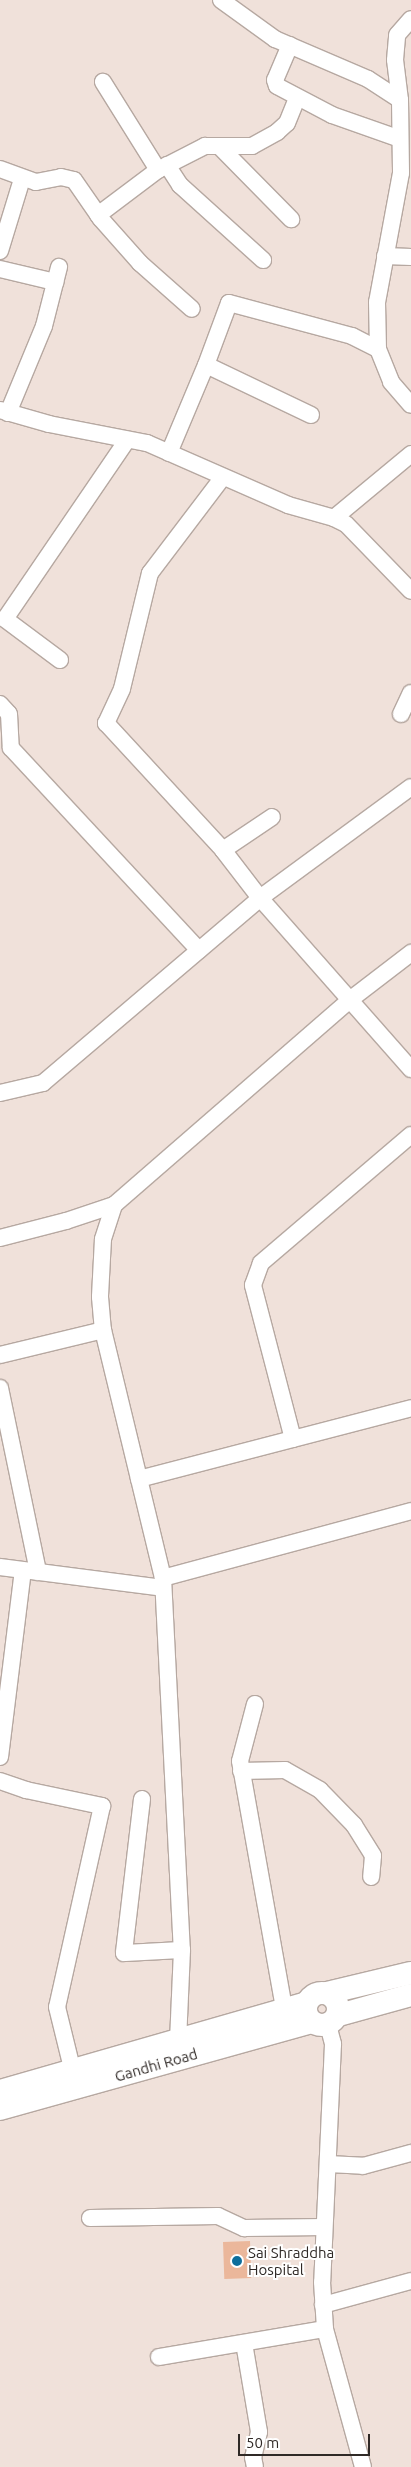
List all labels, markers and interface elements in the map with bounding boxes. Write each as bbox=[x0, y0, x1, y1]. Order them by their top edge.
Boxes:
street label: Gandhi Road bbox=[113, 2045, 199, 2085]
place label: Sai Shraddha Hospital bbox=[248, 2243, 334, 2278]
marker: Sai Shraddha Hospital bbox=[230, 2254, 244, 2268]
scale bar bbox=[241, 2424, 374, 2456]
text: 50 m bbox=[246, 2434, 279, 2451]

